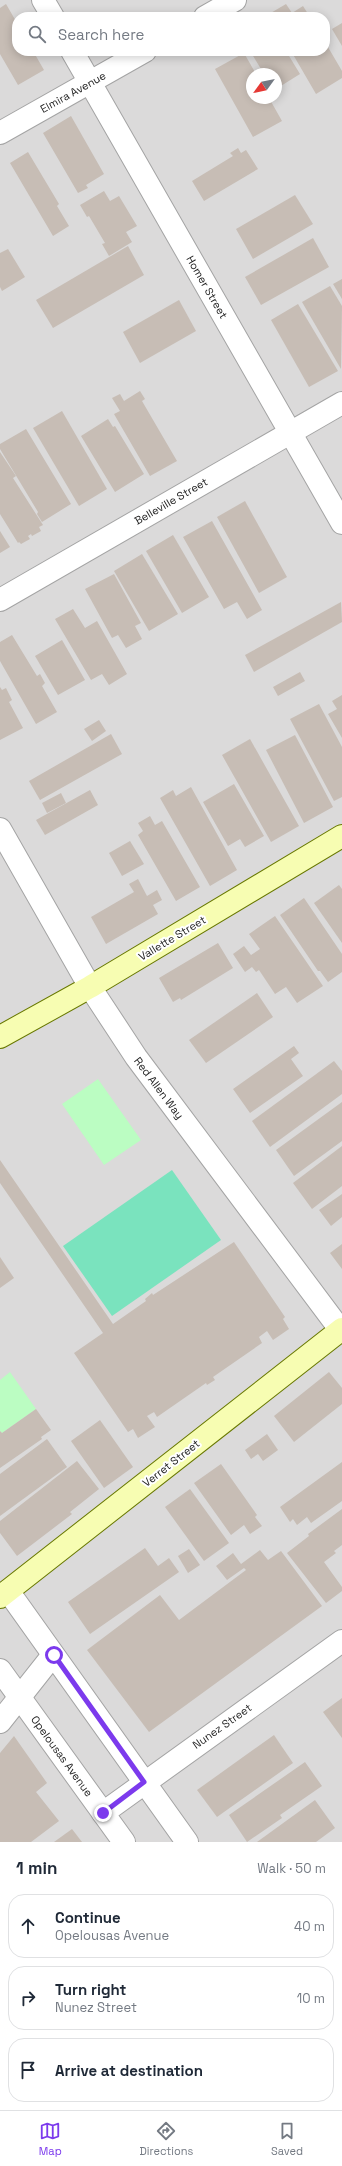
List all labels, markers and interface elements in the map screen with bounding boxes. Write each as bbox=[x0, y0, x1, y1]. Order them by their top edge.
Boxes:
search box bbox=[12, 12, 330, 56]
icon: search bbox=[26, 23, 48, 45]
text: Search here bbox=[58, 25, 144, 44]
street label: Elmira Avenue bbox=[38, 68, 108, 116]
north arrow bbox=[246, 68, 282, 104]
street label: Homer Street bbox=[183, 253, 231, 321]
street label: Belleville Street bbox=[132, 474, 210, 528]
street label: Vallette Street bbox=[136, 912, 208, 964]
street label: Red Allen Way bbox=[131, 1054, 187, 1122]
street label: Verret Street bbox=[140, 1436, 202, 1490]
route start bbox=[45, 1646, 63, 1664]
street label: Nunez Street bbox=[190, 1700, 254, 1752]
street label: Opelousas Avenue bbox=[28, 1713, 96, 1799]
route end bbox=[94, 1804, 112, 1822]
text: 1 min bbox=[16, 1857, 58, 1879]
text: Walk · 50 m bbox=[257, 1860, 326, 1877]
text: Continue bbox=[55, 1908, 121, 1927]
icon: ahead bbox=[17, 1915, 39, 1937]
text: 40 m bbox=[294, 1918, 325, 1935]
text: Opelousas Avenue bbox=[55, 1927, 169, 1944]
text: Turn right bbox=[55, 1980, 126, 1999]
icon: right bbox=[17, 1987, 39, 2009]
text: 10 m bbox=[297, 1990, 325, 2007]
text: Nunez Street bbox=[55, 1999, 137, 2016]
icon: arrive bbox=[17, 2059, 39, 2081]
text: Arrive at destination bbox=[55, 2061, 203, 2080]
tab: Map bbox=[39, 2120, 62, 2158]
tab: Directions bbox=[139, 2120, 193, 2158]
tab: Saved bbox=[271, 2120, 303, 2158]

